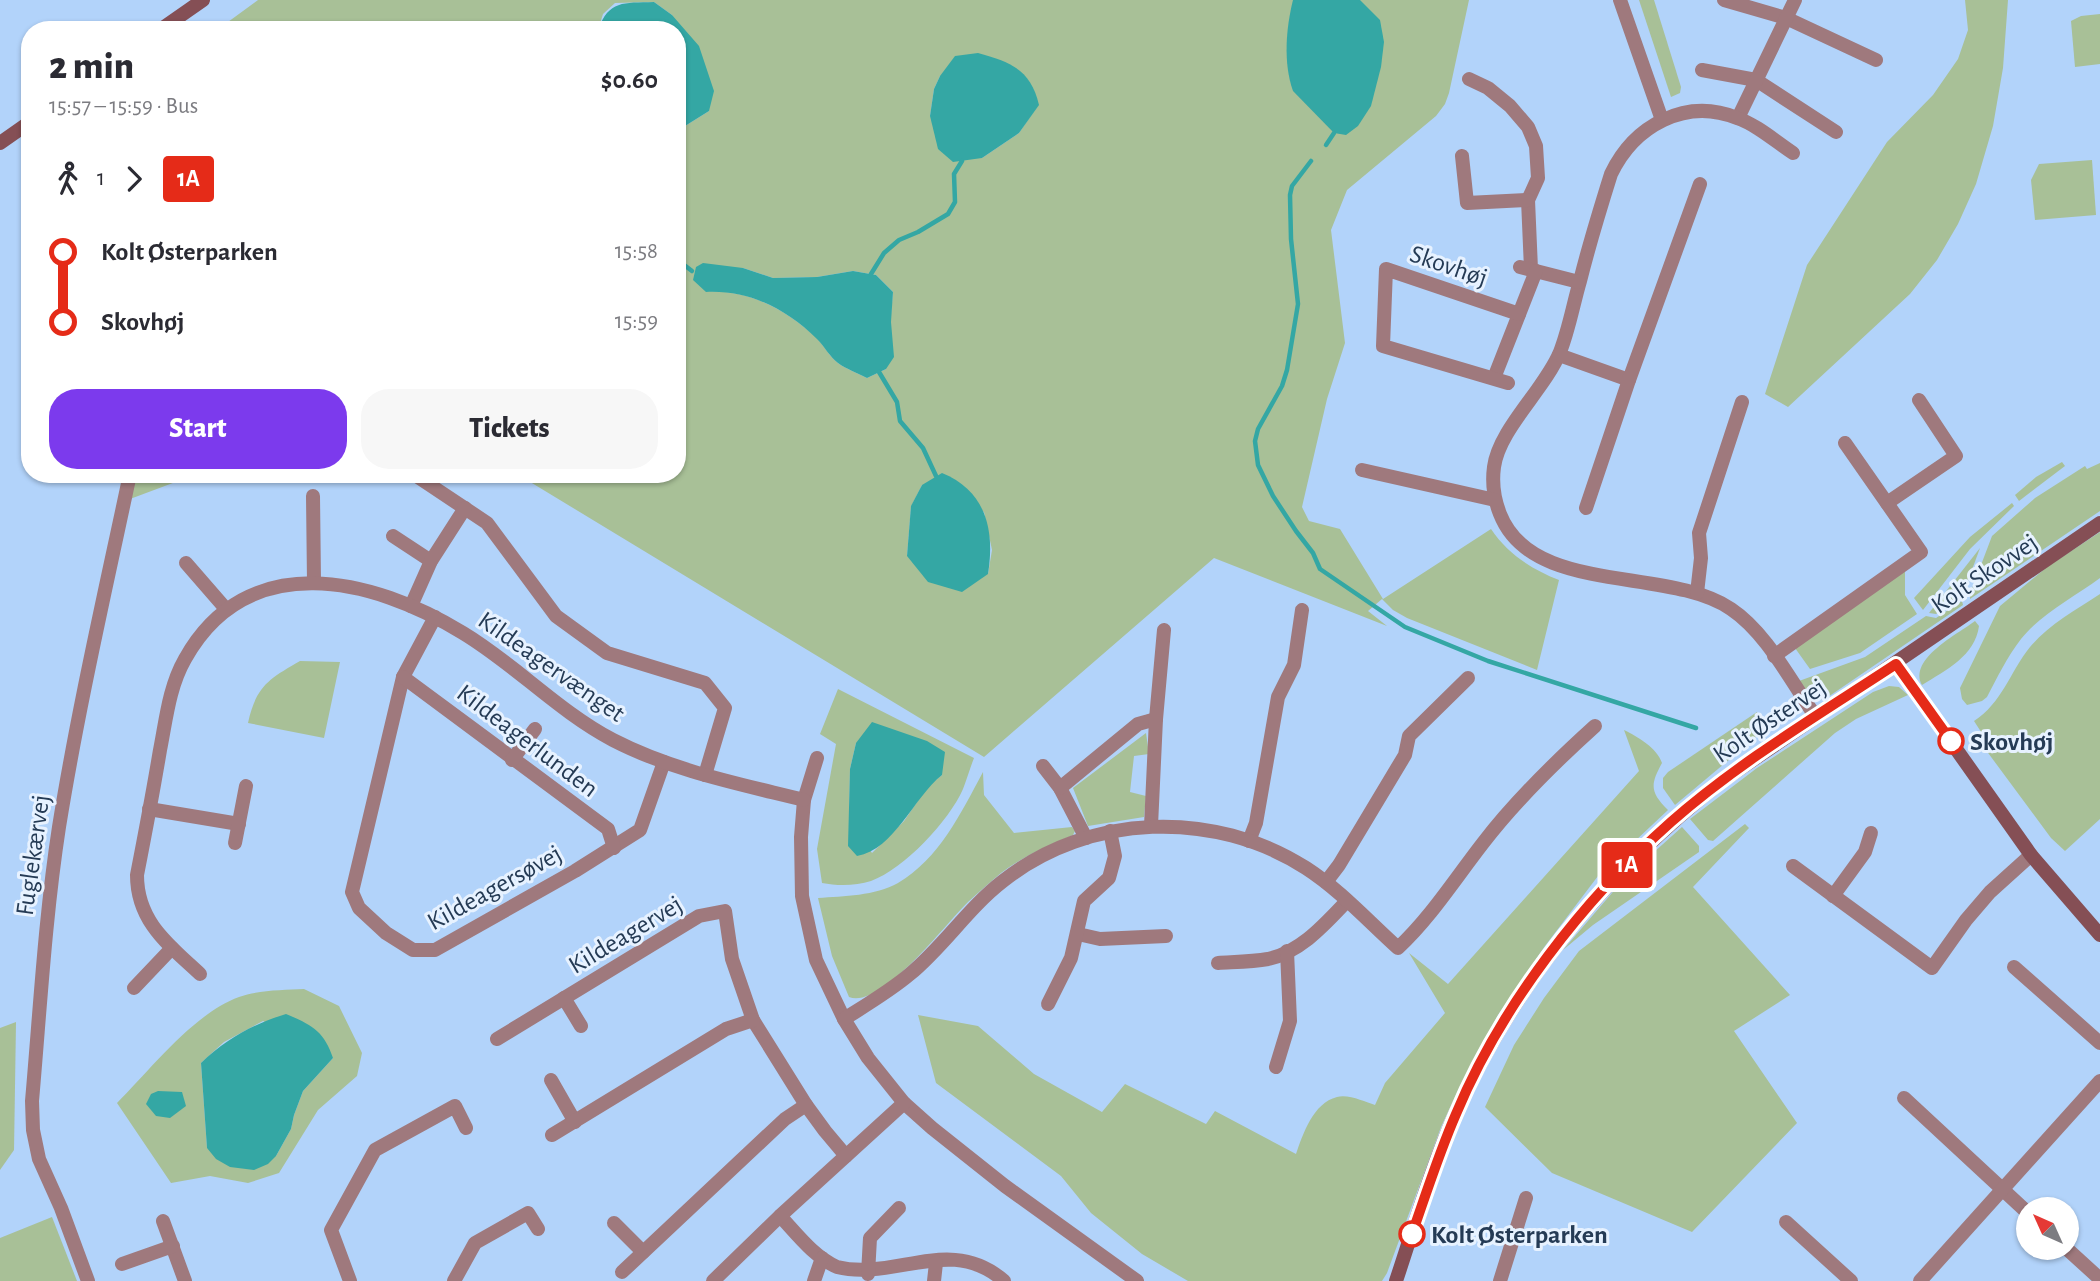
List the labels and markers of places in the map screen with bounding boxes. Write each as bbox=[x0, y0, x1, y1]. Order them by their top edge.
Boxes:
marker: Skovhøj bbox=[1938, 728, 1964, 754]
place label: Skovhøj bbox=[1970, 729, 2053, 755]
marker: Kolt Østerparken bbox=[1399, 1221, 1425, 1247]
place label: Kolt Østerparken bbox=[1431, 1222, 1608, 1248]

